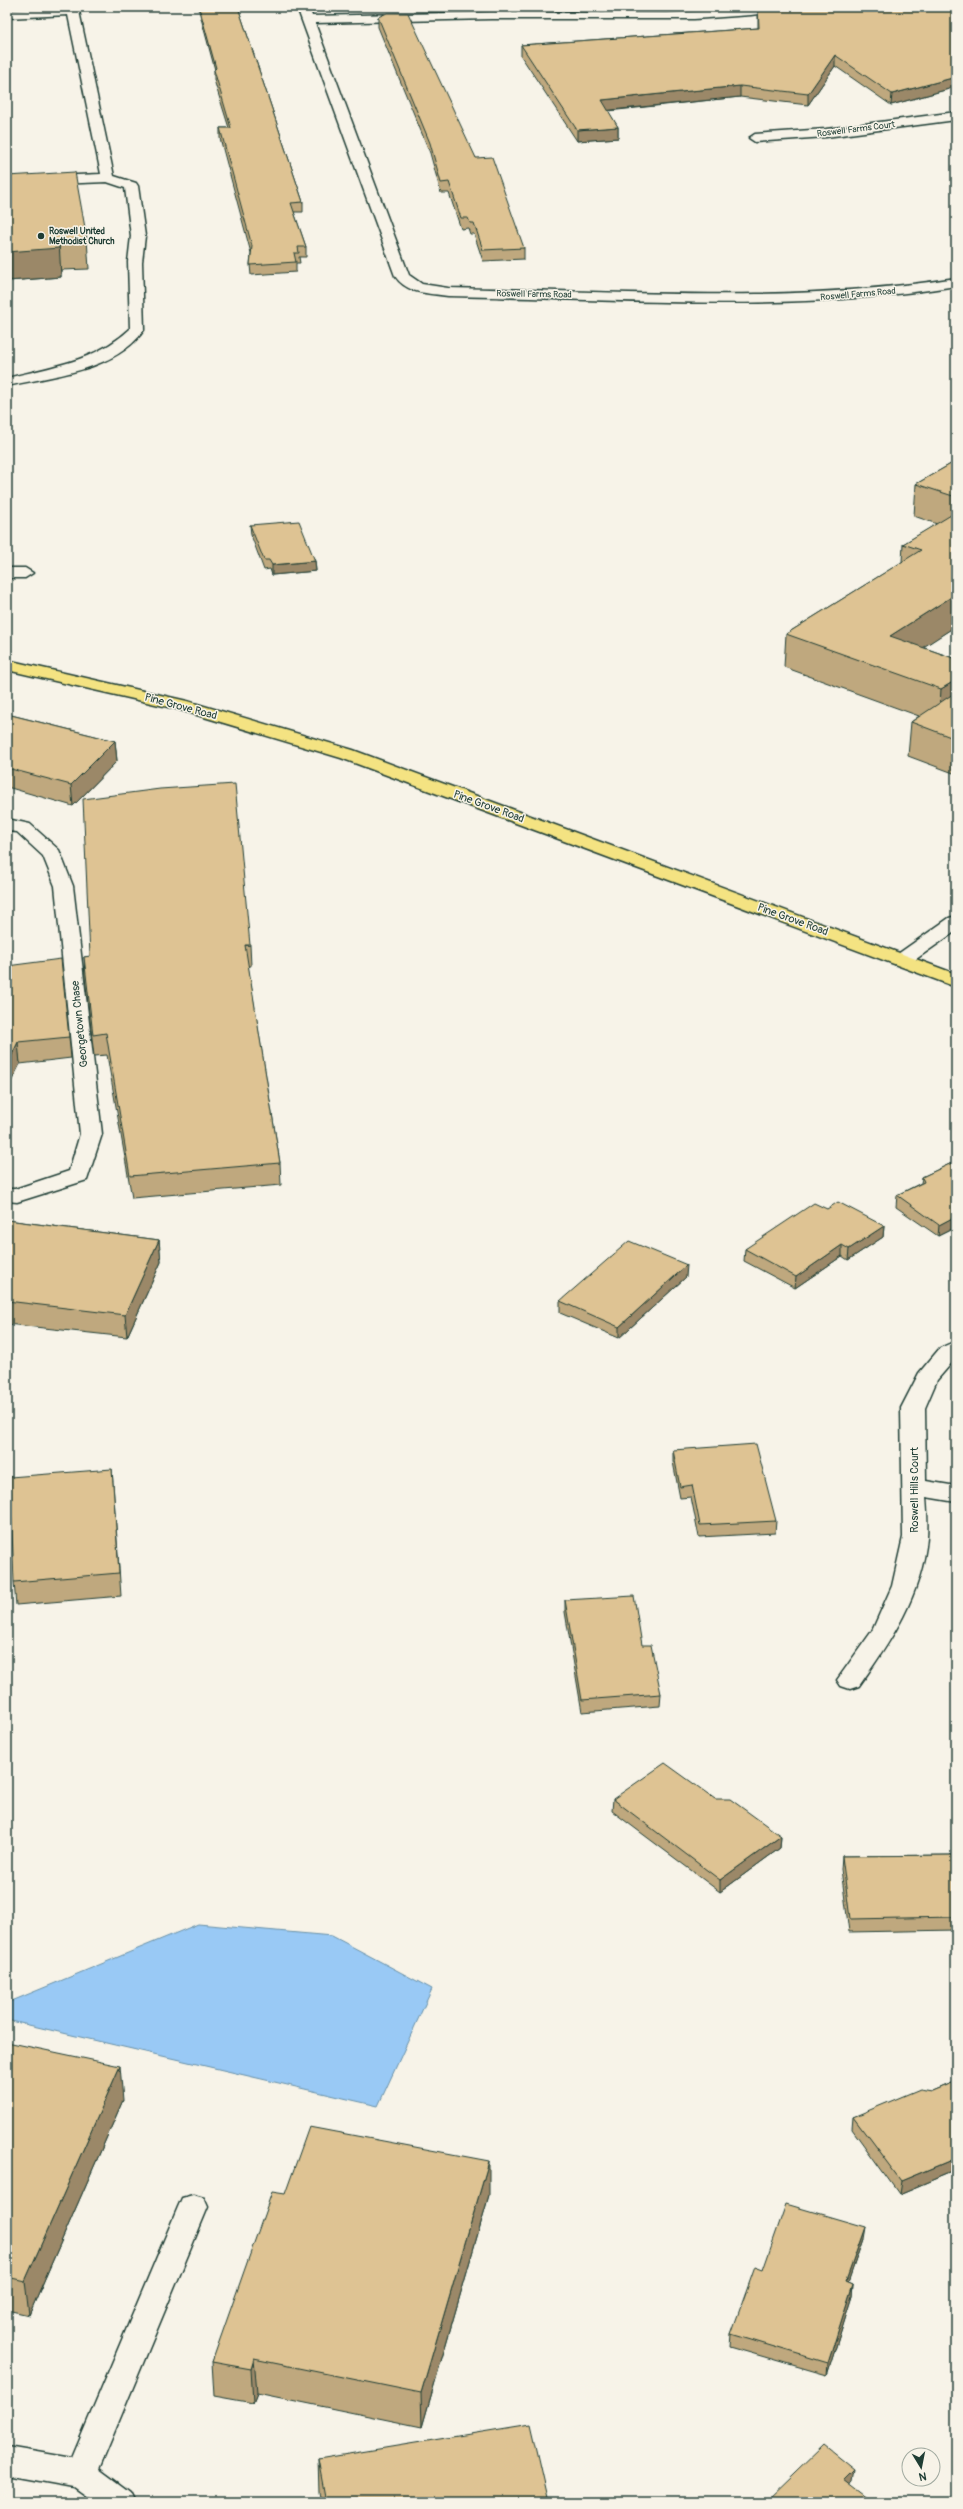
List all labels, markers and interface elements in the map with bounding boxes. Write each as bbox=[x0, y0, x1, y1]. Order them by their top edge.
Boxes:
street label: Roswell Farms Court bbox=[816, 119, 896, 140]
place label: Roswell United Methodist Church bbox=[49, 226, 115, 247]
marker: Roswell United Methodist Church bbox=[36, 231, 46, 241]
street label: Roswell Farms Road bbox=[820, 286, 896, 303]
street label: Roswell Farms Road bbox=[496, 288, 572, 301]
street label: Pine Grove Road bbox=[143, 691, 218, 722]
street label: Pine Grove Road bbox=[452, 788, 526, 825]
street label: Pine Grove Road bbox=[756, 901, 830, 938]
street label: Georgetown Chase bbox=[68, 979, 91, 1068]
street label: Roswell Hills Court bbox=[908, 1447, 921, 1533]
north arrow bbox=[901, 2447, 941, 2487]
text: N bbox=[917, 2469, 927, 2484]

